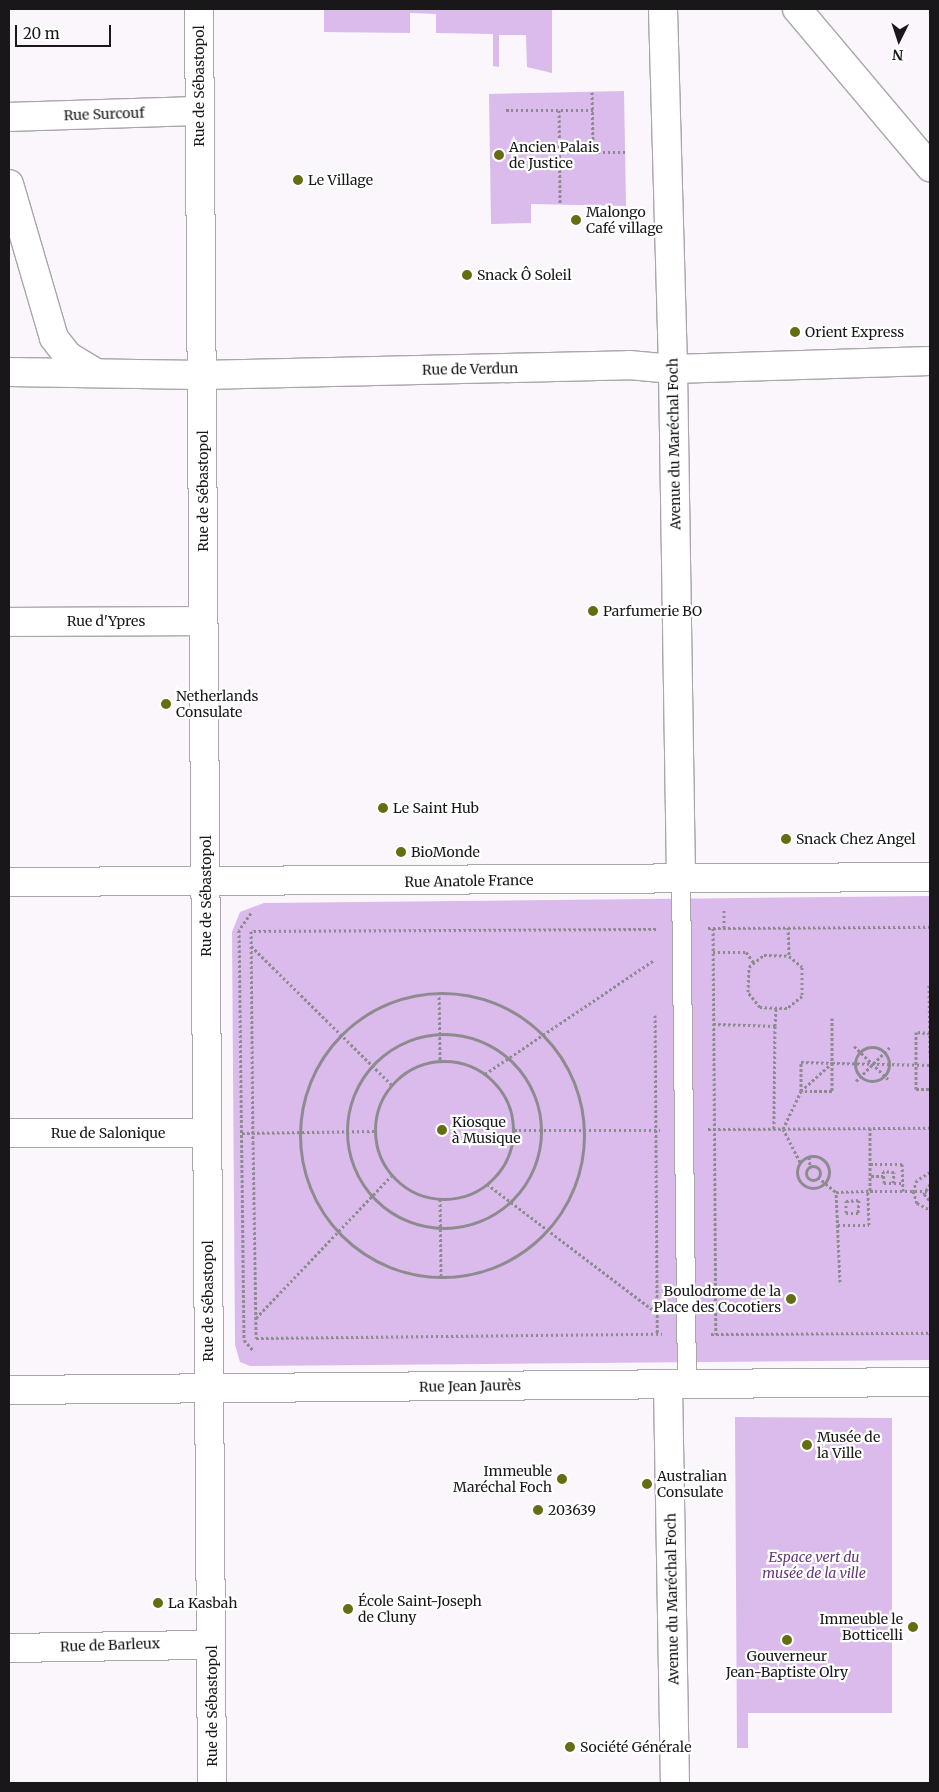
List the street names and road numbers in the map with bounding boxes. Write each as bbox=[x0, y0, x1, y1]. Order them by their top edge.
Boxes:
street label: Rue de Sébastopol bbox=[191, 25, 207, 147]
street label: Rue Surcouf bbox=[63, 104, 145, 124]
street label: Avenue du Maréchal Foch bbox=[664, 358, 684, 530]
street label: Rue de Verdun bbox=[422, 360, 518, 378]
street label: Rue de Sébastopol bbox=[195, 430, 211, 552]
street label: Rue d'Ypres bbox=[67, 613, 145, 629]
street label: Rue de Sébastopol bbox=[198, 835, 214, 957]
street label: Rue Anatole France bbox=[404, 871, 534, 891]
street label: Rue de Salonique bbox=[51, 1125, 165, 1141]
street label: Rue de Sébastopol bbox=[200, 1240, 216, 1362]
street label: Rue Jean Jaurès bbox=[419, 1377, 521, 1395]
street label: Avenue du Maréchal Foch bbox=[662, 1513, 682, 1685]
street label: Rue de Barleux bbox=[60, 1635, 160, 1655]
street label: Rue de Sébastopol bbox=[204, 1645, 220, 1767]

